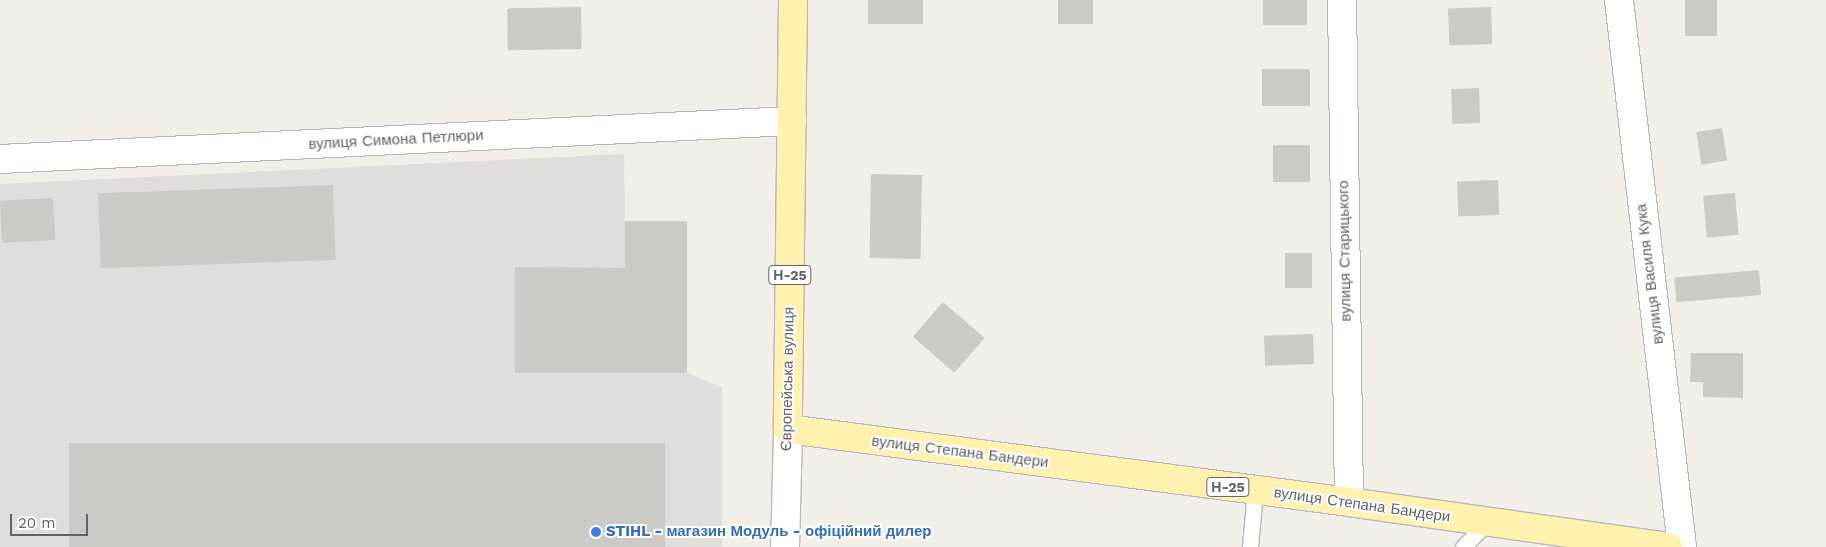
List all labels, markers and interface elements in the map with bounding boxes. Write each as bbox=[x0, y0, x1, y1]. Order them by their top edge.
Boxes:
street label: вулиця Симона Петлюри bbox=[308, 126, 484, 154]
street label: вулиця Старицького bbox=[1335, 180, 1355, 322]
street label: вулиця Василя Кука bbox=[1632, 203, 1668, 345]
road number: Н-25 bbox=[768, 264, 812, 286]
street label: Європейська вулиця bbox=[778, 307, 798, 451]
street label: вулиця Степана Бандери bbox=[870, 432, 1050, 472]
road number: Н-25 bbox=[1206, 476, 1250, 498]
street label: вулиця Степана Бандери bbox=[1273, 484, 1451, 526]
scale bar bbox=[12, 504, 90, 536]
text: 20 m bbox=[18, 514, 56, 532]
place label: STIHL - магазин Модуль - офіційний дилер bbox=[606, 523, 932, 541]
marker: STIHL - магазин Модуль - офіційний дилер bbox=[590, 526, 602, 538]

